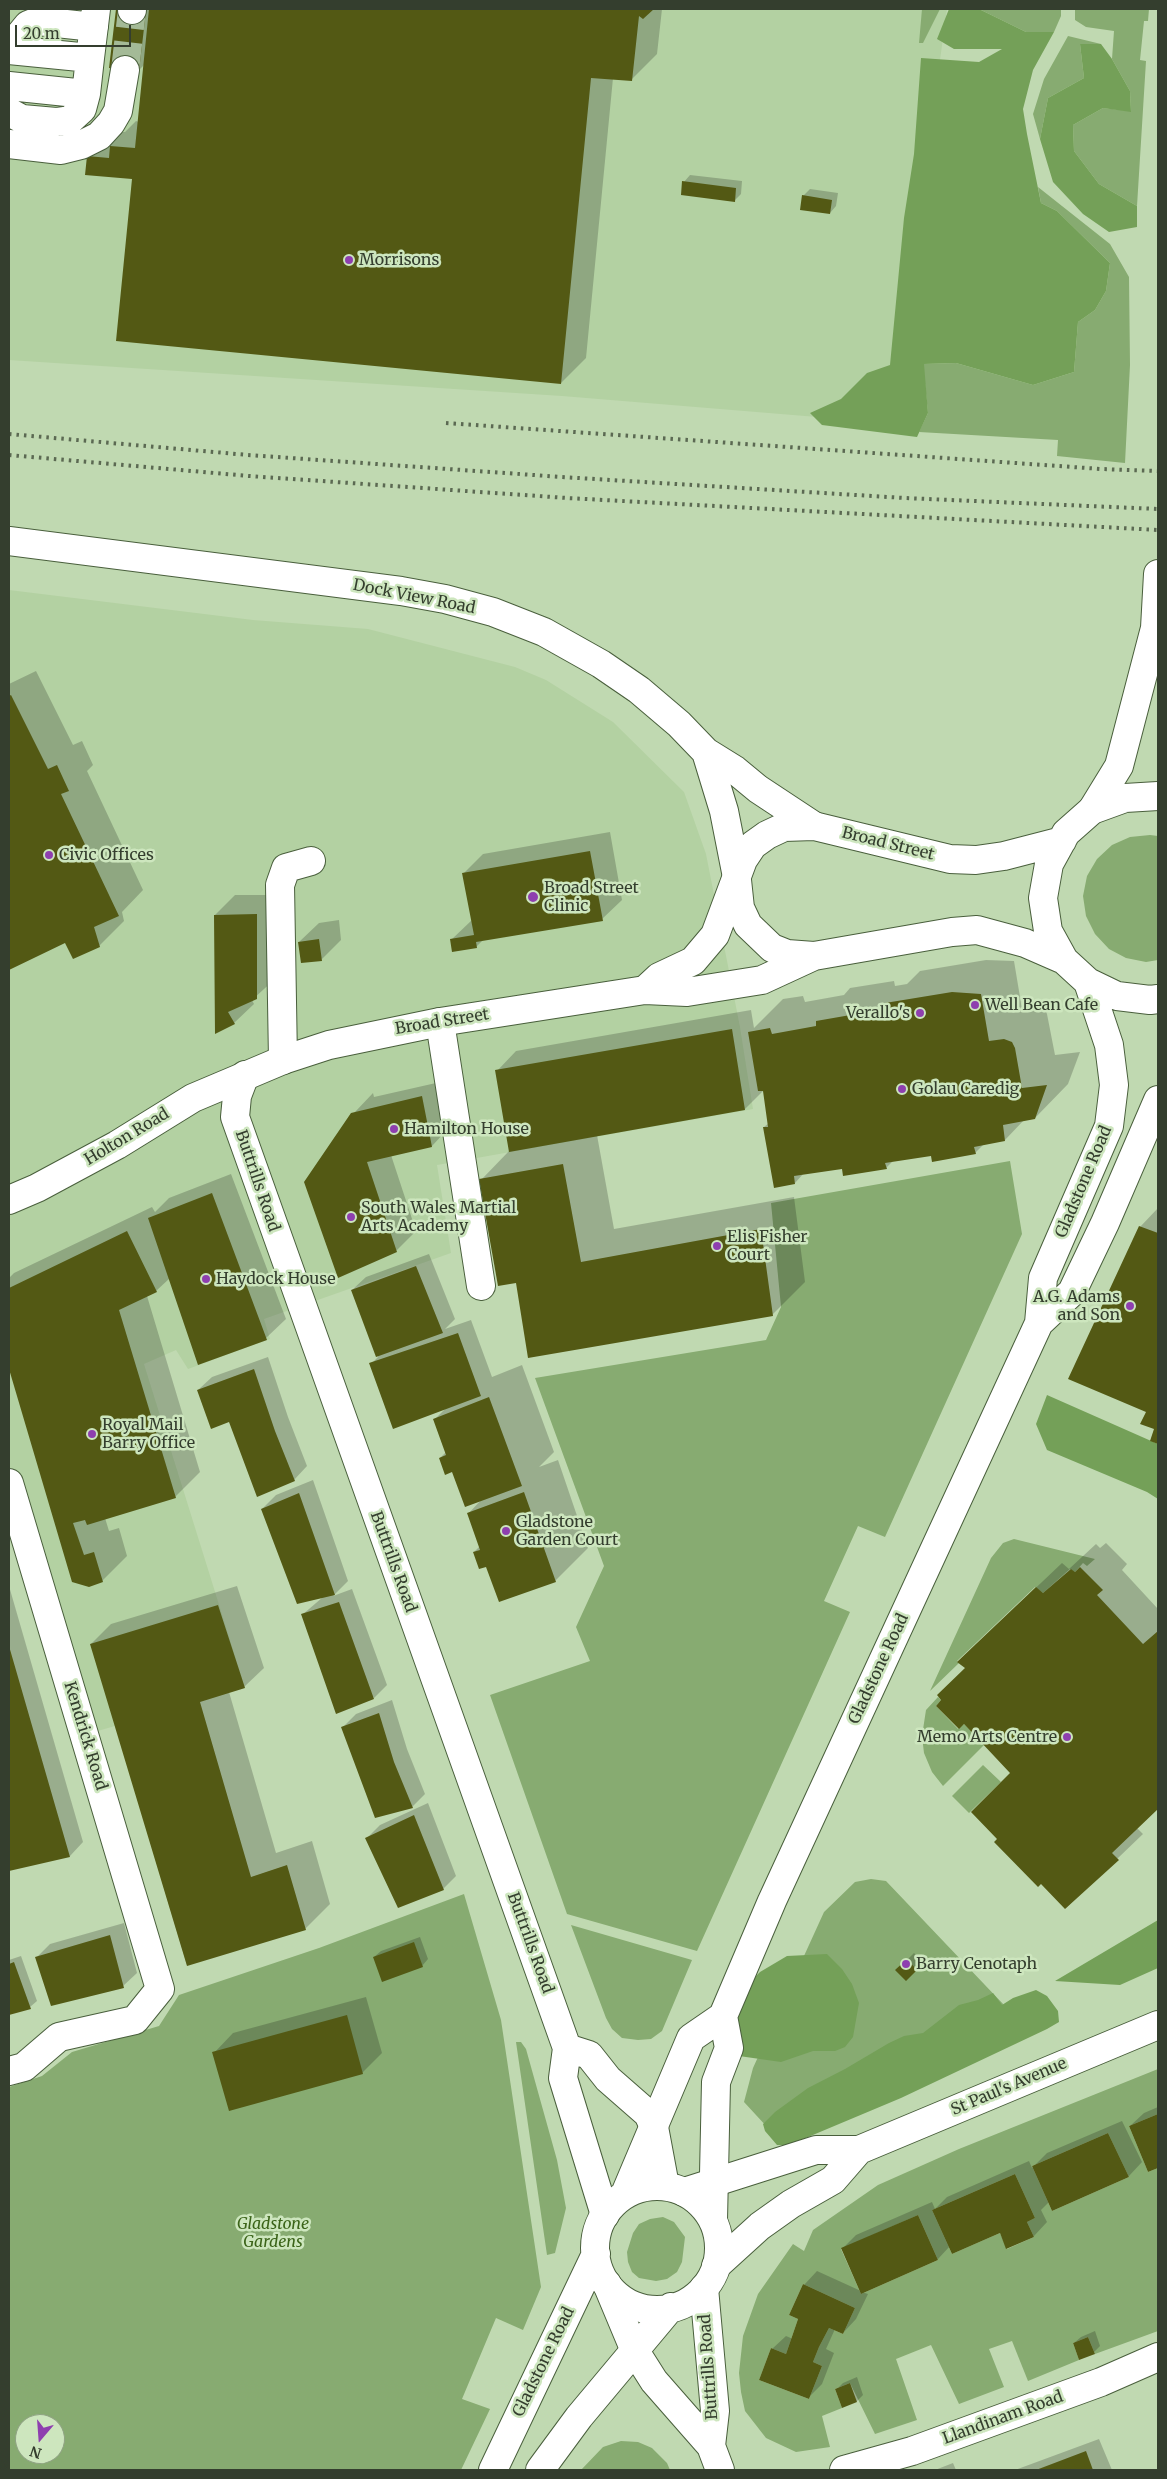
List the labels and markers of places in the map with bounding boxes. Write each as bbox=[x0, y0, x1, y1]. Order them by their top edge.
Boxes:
place label: Morrisons bbox=[359, 250, 439, 270]
marker: Morrisons bbox=[343, 254, 355, 266]
place label: Civic Offices bbox=[59, 845, 154, 865]
marker: Civic Offices bbox=[43, 849, 55, 861]
place label: Broad Street Clinic bbox=[544, 878, 639, 916]
marker: Broad Street Clinic bbox=[526, 890, 540, 904]
place label: Well Bean Cafe bbox=[985, 995, 1098, 1015]
marker: Well Bean Cafe bbox=[969, 999, 981, 1011]
place label: Verallo's bbox=[846, 1003, 910, 1023]
marker: Verallo's bbox=[914, 1007, 926, 1019]
place label: Golau Caredig bbox=[912, 1079, 1019, 1099]
marker: Golau Caredig bbox=[896, 1083, 908, 1095]
place label: Hamilton House bbox=[404, 1119, 529, 1139]
marker: Hamilton House bbox=[388, 1123, 400, 1135]
place label: South Wales Martial Arts Academy bbox=[361, 1198, 516, 1236]
marker: South Wales Martial Arts Academy bbox=[345, 1211, 357, 1223]
place label: Elis Fisher Court bbox=[727, 1227, 808, 1265]
marker: Elis Fisher Court bbox=[711, 1240, 723, 1252]
place label: Haydock House bbox=[216, 1269, 336, 1289]
marker: Haydock House bbox=[200, 1273, 212, 1285]
place label: A.G. Adams and Son bbox=[1033, 1287, 1120, 1325]
marker: A.G. Adams and Son bbox=[1124, 1300, 1136, 1312]
place label: Royal Mail Barry Office bbox=[102, 1415, 195, 1453]
marker: Royal Mail Barry Office bbox=[86, 1428, 98, 1440]
place label: Gladstone Garden Court bbox=[516, 1512, 618, 1550]
marker: Gladstone Garden Court bbox=[500, 1525, 512, 1537]
place label: Memo Arts Centre bbox=[917, 1727, 1057, 1747]
marker: Memo Arts Centre bbox=[1061, 1731, 1073, 1743]
place label: Barry Cenotaph bbox=[916, 1954, 1037, 1974]
marker: Barry Cenotaph bbox=[900, 1958, 912, 1970]

